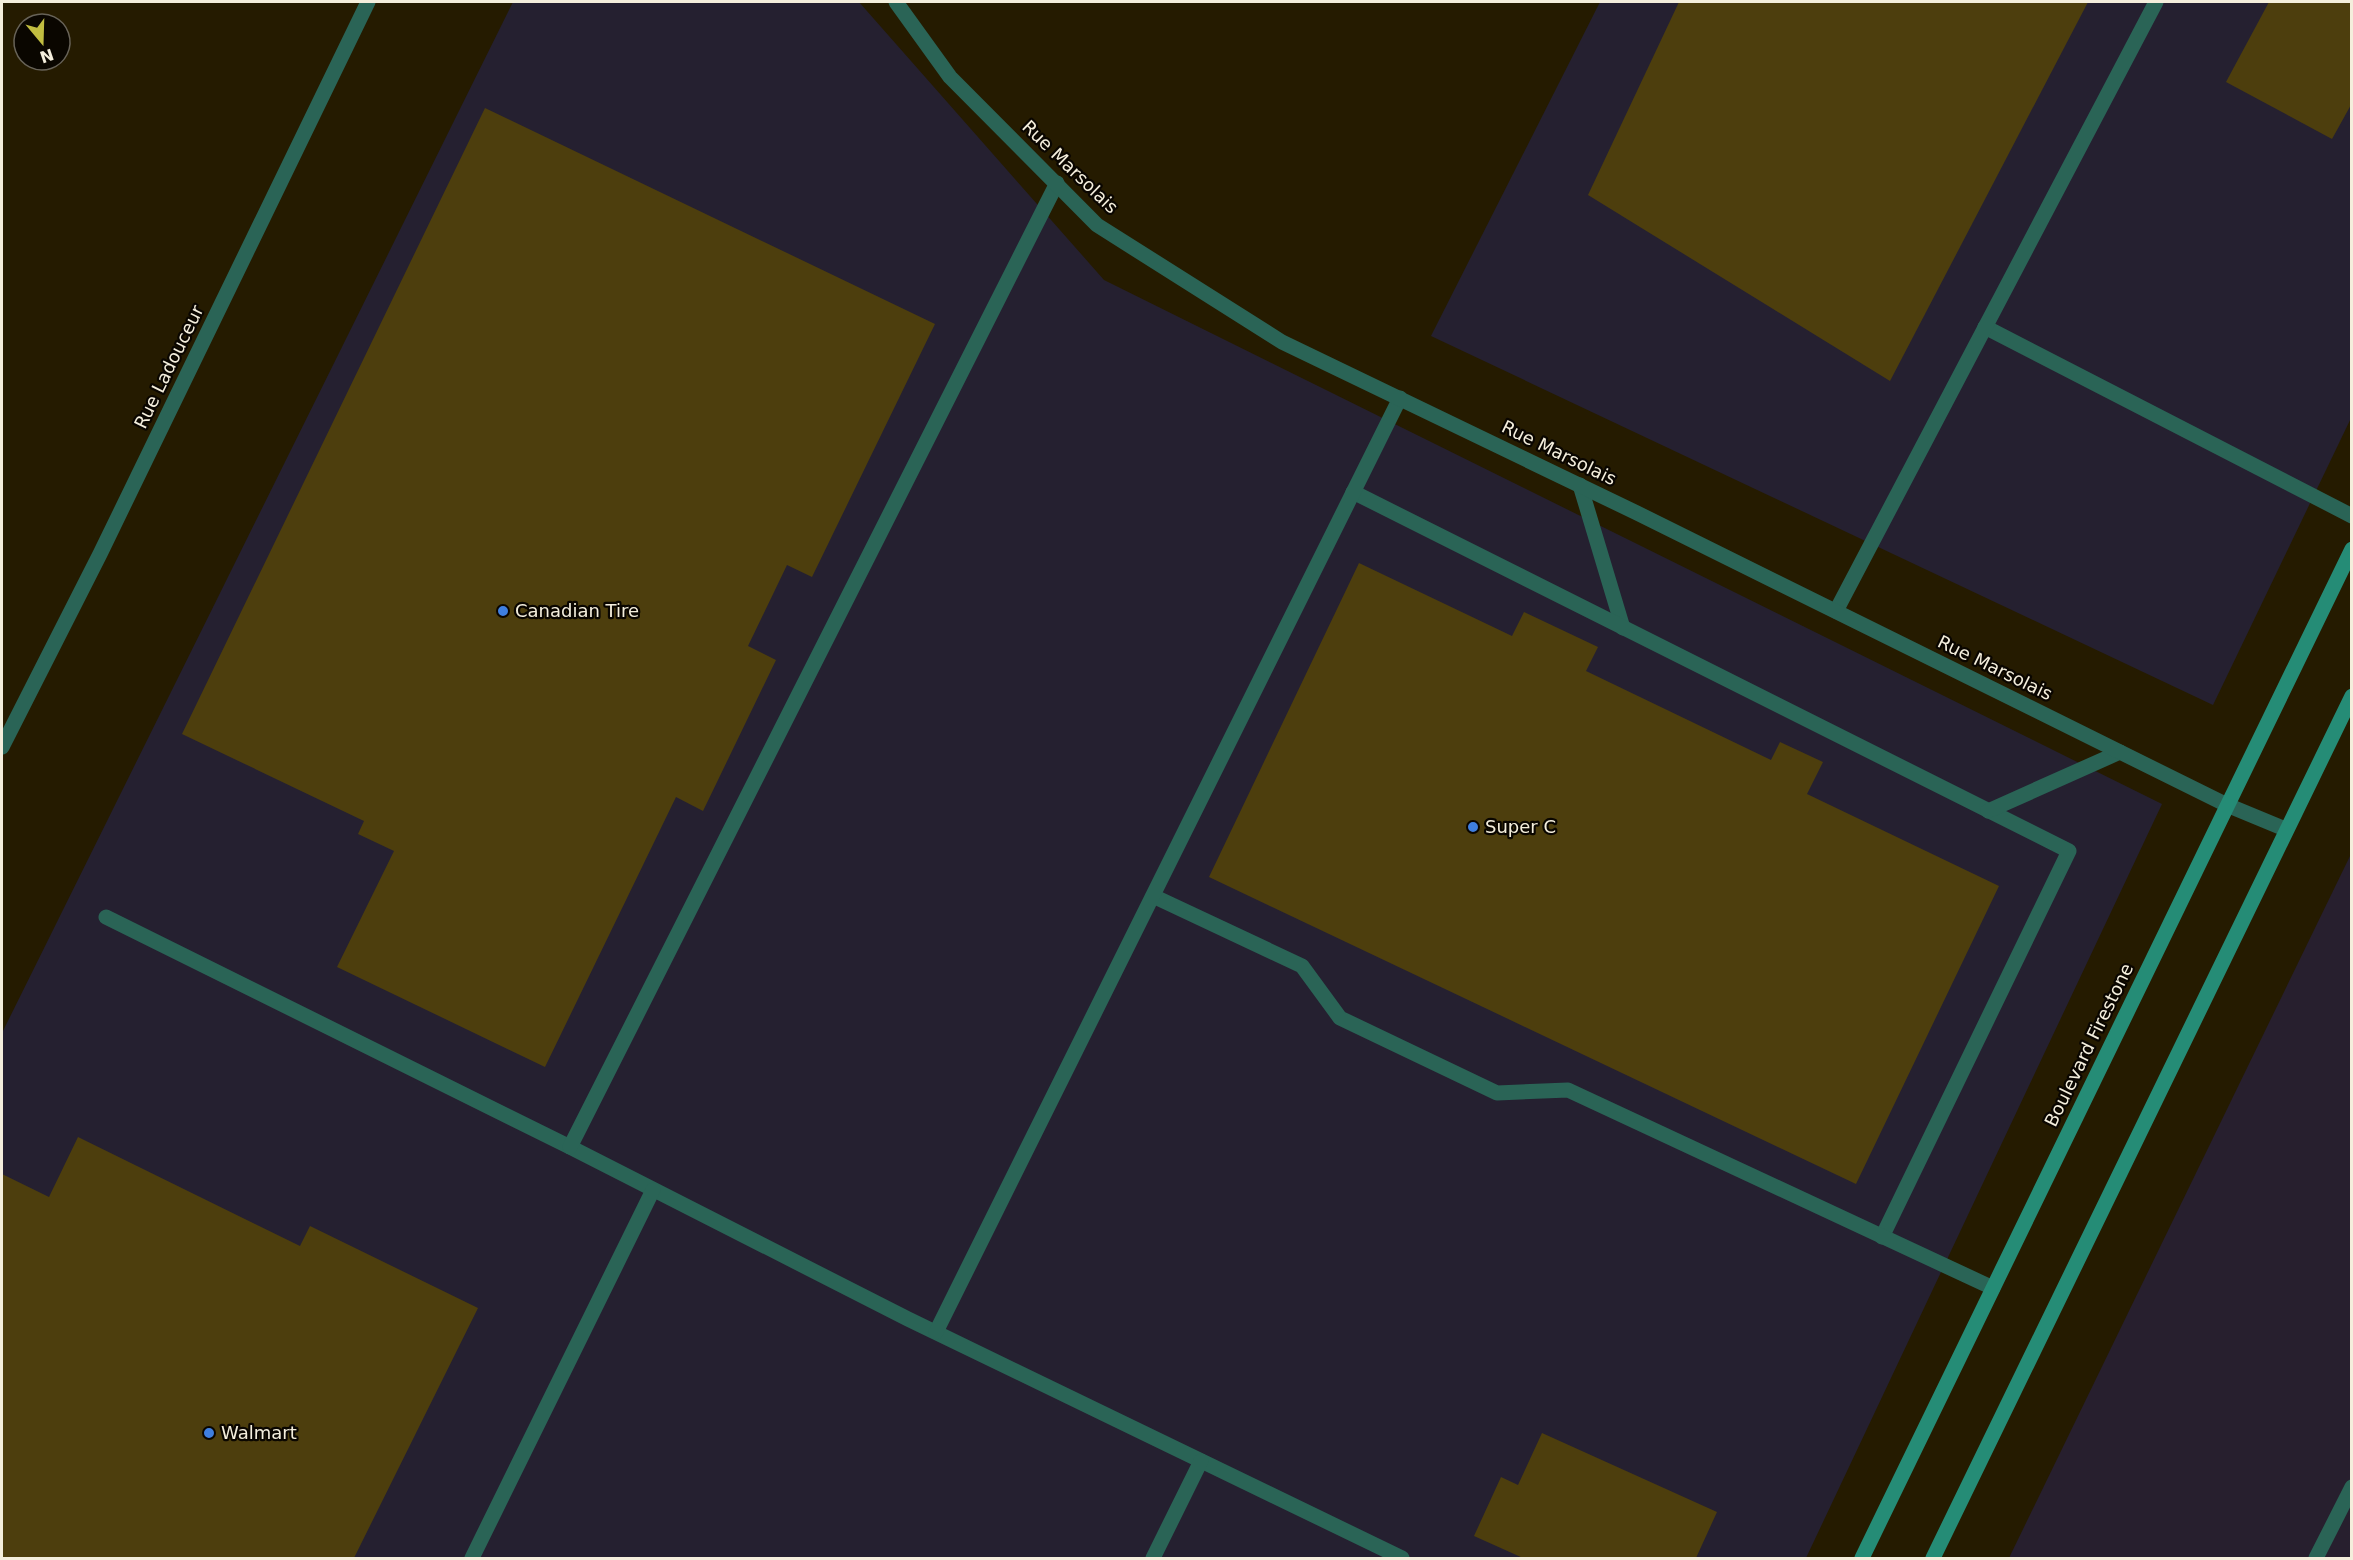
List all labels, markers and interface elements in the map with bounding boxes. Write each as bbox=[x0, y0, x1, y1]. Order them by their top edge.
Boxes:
north arrow bbox=[12, 12, 72, 72]
text: N bbox=[37, 45, 56, 67]
street label: Rue Marsolais bbox=[1018, 116, 1122, 217]
street label: Rue Ladouceur bbox=[130, 301, 208, 432]
street label: Rue Marsolais bbox=[1499, 416, 1620, 489]
place label: Canadian Tire bbox=[515, 600, 639, 621]
marker: Canadian Tire bbox=[496, 604, 510, 618]
street label: Rue Marsolais bbox=[1935, 631, 2056, 704]
place label: Super C bbox=[1485, 816, 1556, 837]
marker: Super C bbox=[1466, 820, 1480, 834]
street label: Boulevard Firestone bbox=[2040, 960, 2137, 1130]
place label: Walmart bbox=[221, 1422, 297, 1443]
marker: Walmart bbox=[202, 1426, 216, 1440]

